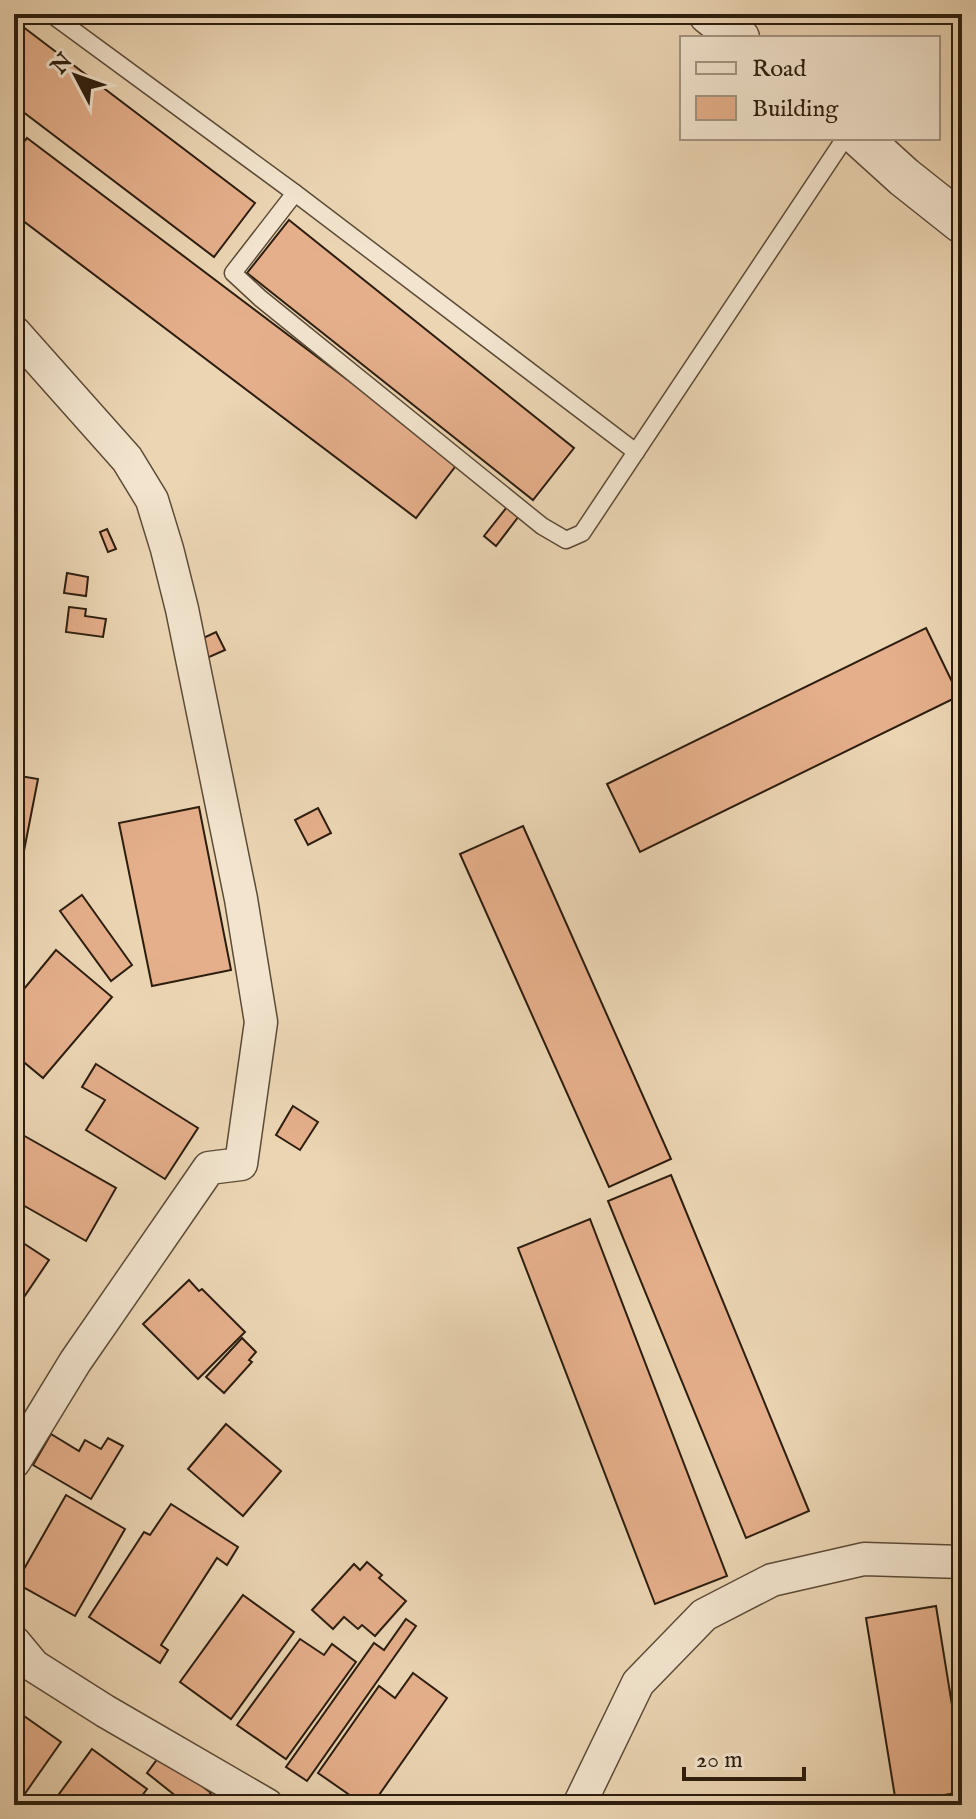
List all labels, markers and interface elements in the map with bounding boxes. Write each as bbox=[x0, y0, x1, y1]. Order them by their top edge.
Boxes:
north arrow bbox=[36, 36, 116, 116]
legend bbox=[680, 36, 940, 140]
text: N bbox=[45, 48, 79, 81]
text: Road bbox=[752, 54, 806, 85]
text: Building bbox=[752, 94, 839, 125]
scale bar bbox=[684, 1731, 804, 1781]
text: 20 m bbox=[696, 1745, 743, 1776]

